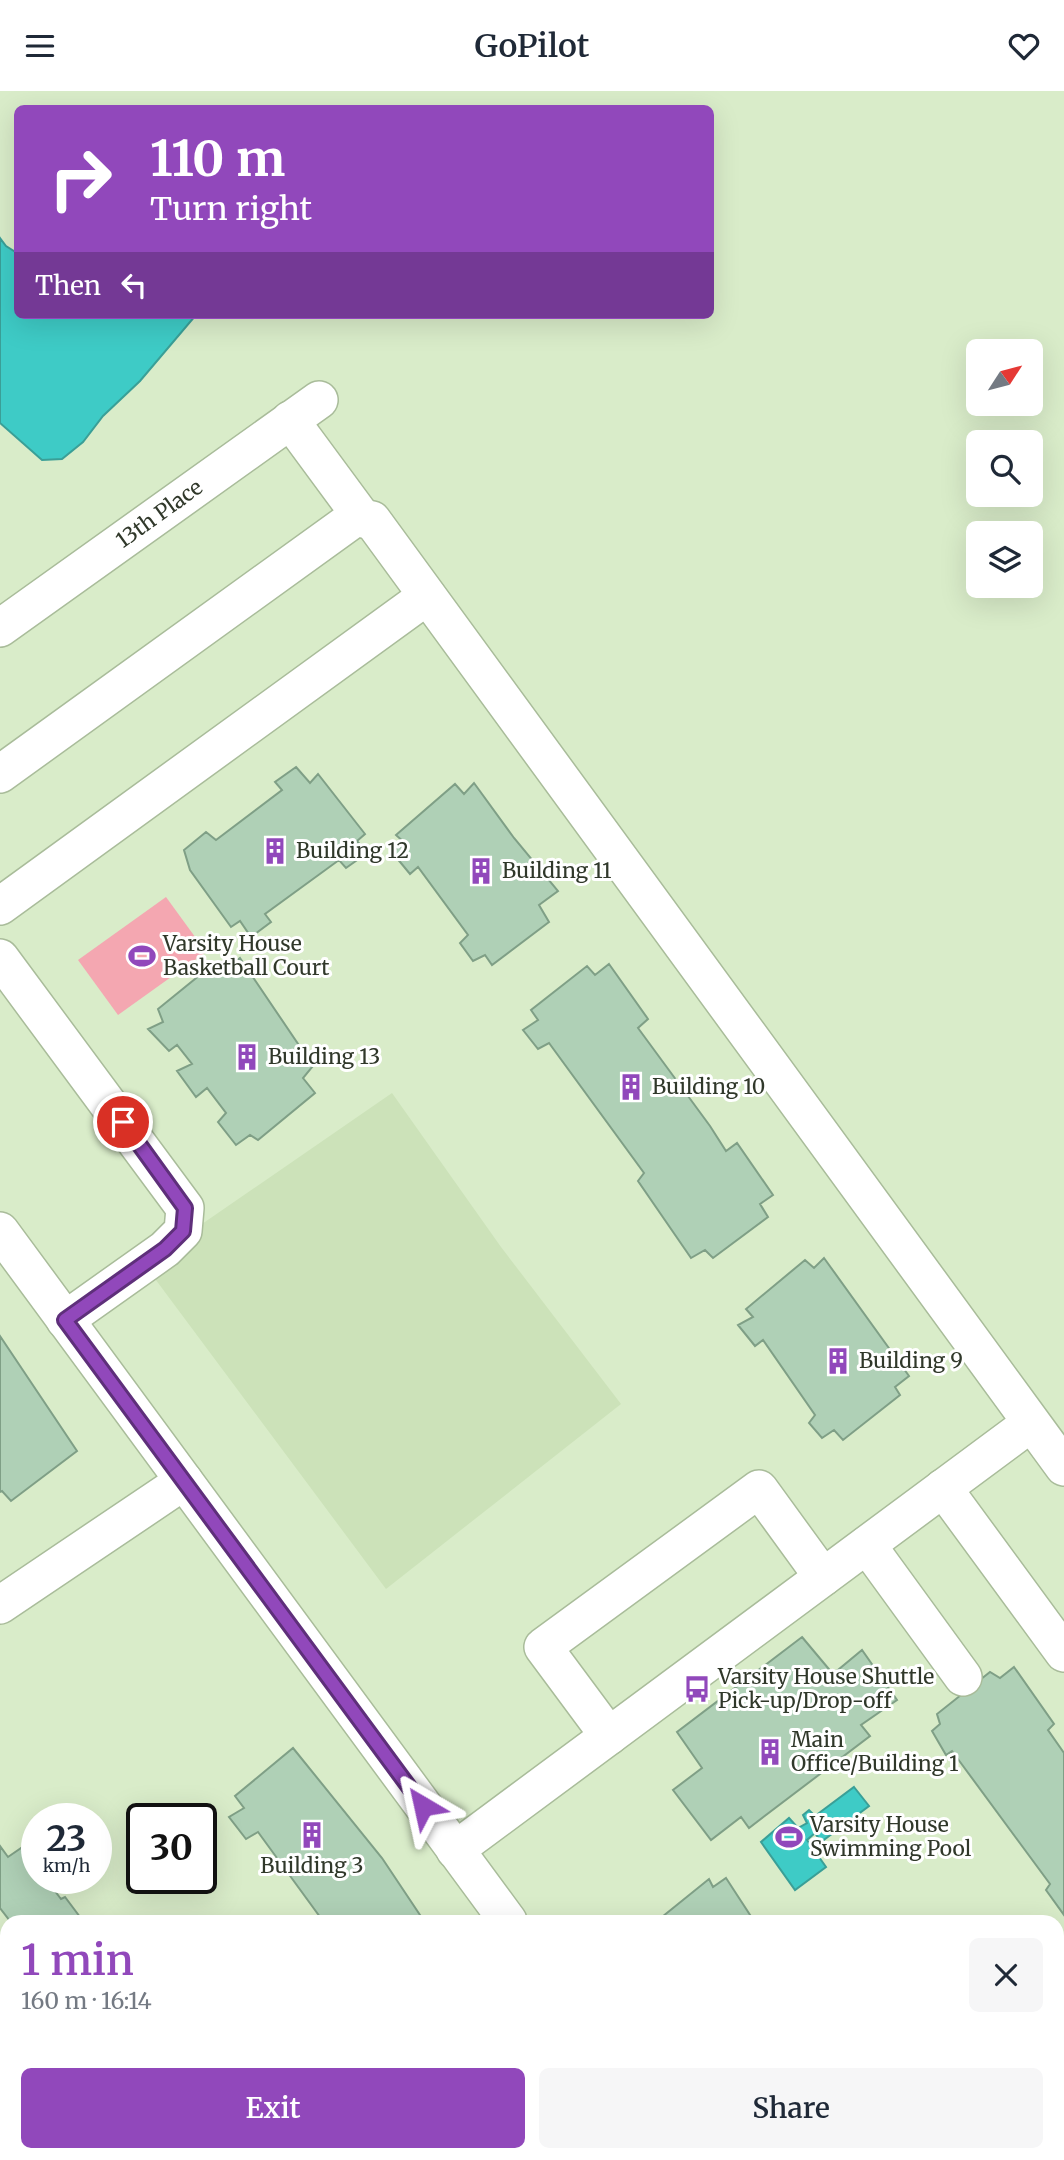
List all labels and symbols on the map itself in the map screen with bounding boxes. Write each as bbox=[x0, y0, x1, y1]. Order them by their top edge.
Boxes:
north arrow bbox=[966, 339, 1043, 417]
street label: 13th Place bbox=[111, 473, 208, 554]
building icon: Building 12 bbox=[260, 836, 290, 866]
place label: Building 12 bbox=[296, 837, 409, 864]
building icon: Building 11 bbox=[466, 856, 496, 886]
place label: Building 11 bbox=[502, 857, 612, 884]
place label: Varsity House Basketball Court bbox=[162, 930, 329, 981]
sports icon: Varsity House Basketball Court bbox=[127, 941, 157, 971]
building icon: Building 13 bbox=[232, 1042, 262, 1072]
place label: Building 13 bbox=[268, 1043, 380, 1070]
building icon: Building 10 bbox=[616, 1072, 646, 1102]
place label: Building 10 bbox=[652, 1073, 765, 1100]
pin bbox=[93, 1092, 153, 1152]
building icon: Building 9 bbox=[823, 1346, 853, 1376]
place label: Building 9 bbox=[859, 1347, 963, 1374]
place label: Varsity House Shuttle Pick-up/Drop-off bbox=[717, 1663, 934, 1714]
bus stop icon: Varsity House Shuttle Pick-up/Drop-off bbox=[682, 1674, 712, 1704]
place label: Main Office/Building 1 bbox=[791, 1726, 959, 1777]
building icon: Main Office/Building 1 bbox=[755, 1737, 785, 1767]
position arrow bbox=[386, 1769, 460, 1843]
speed limit sign: 30 bbox=[126, 1803, 217, 1894]
place label: Varsity House Swimming Pool bbox=[809, 1811, 972, 1862]
building icon: Building 3 bbox=[297, 1820, 327, 1850]
sports icon: Varsity House Swimming Pool bbox=[774, 1822, 804, 1852]
place label: Building 3 bbox=[260, 1852, 364, 1879]

